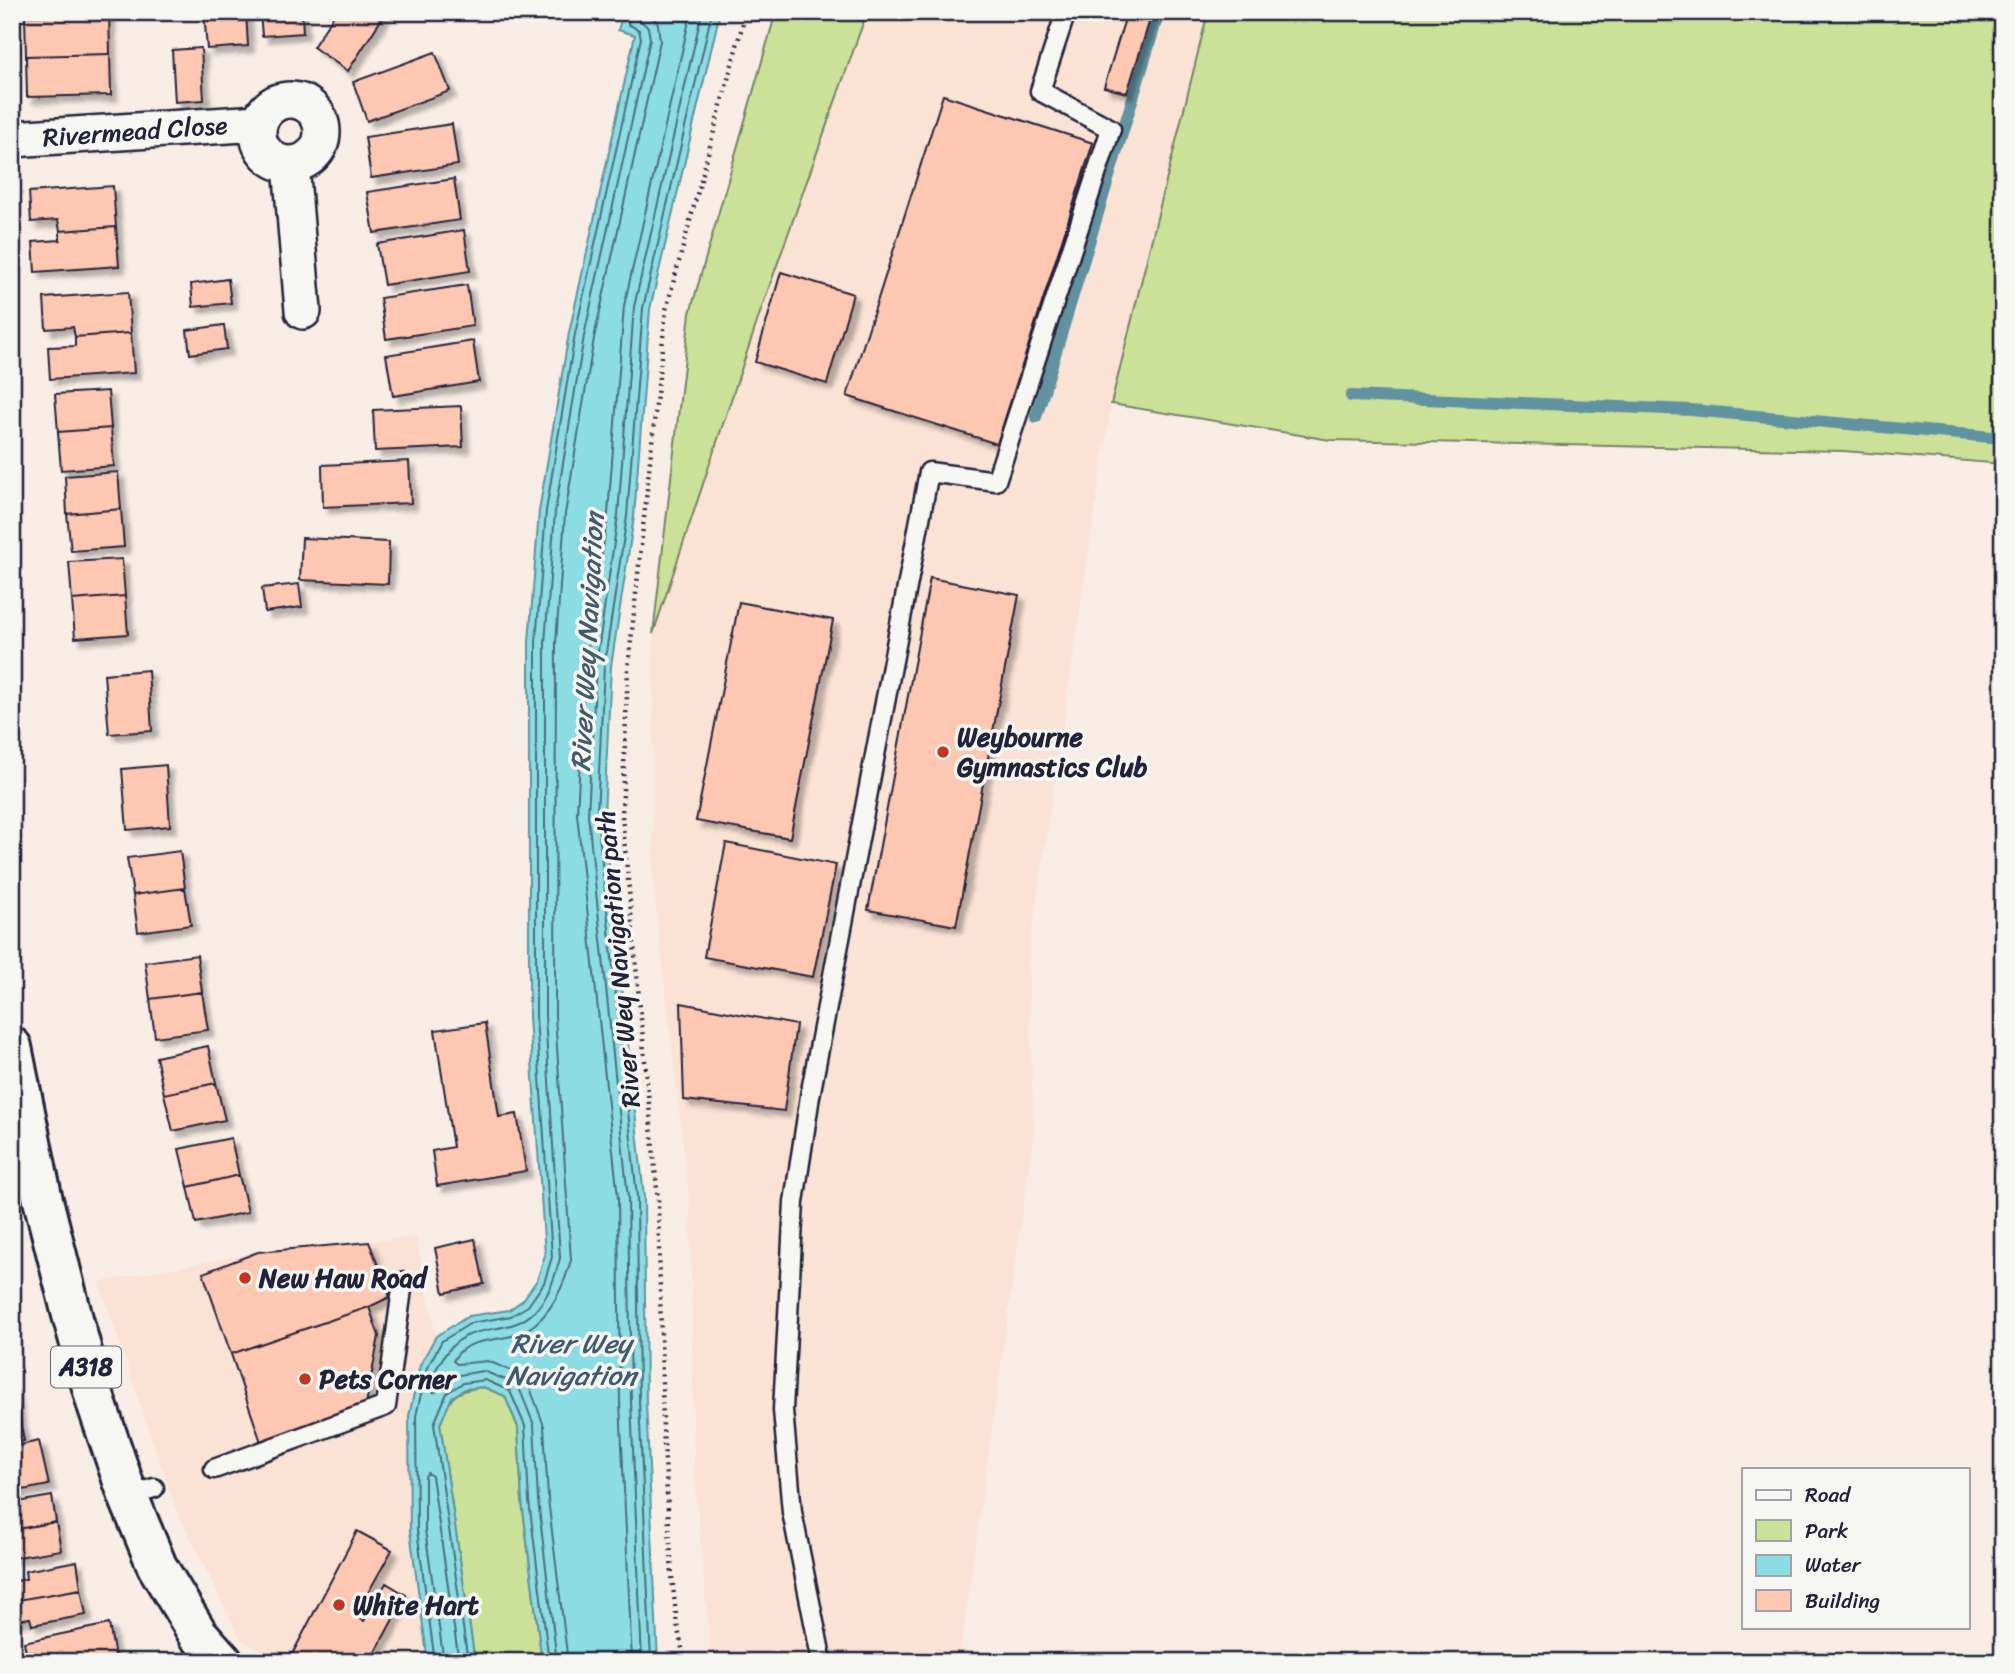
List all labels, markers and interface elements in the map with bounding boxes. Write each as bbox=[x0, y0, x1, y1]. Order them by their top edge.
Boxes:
street label: Rivermead Close bbox=[41, 102, 229, 160]
water label: River Wey Navigation bbox=[556, 509, 618, 773]
place label: Weybourne Gymnastics Club bbox=[957, 714, 1148, 790]
marker: Weybourne Gymnastics Club bbox=[935, 744, 951, 760]
street label: River Wey Navigation path bbox=[582, 809, 654, 1109]
place label: New Haw Road bbox=[258, 1255, 429, 1301]
marker: New Haw Road bbox=[237, 1270, 253, 1286]
water label: River Wey Navigation bbox=[506, 1319, 639, 1400]
road number: A318 bbox=[51, 1346, 121, 1387]
place label: Pets Corner bbox=[319, 1356, 458, 1402]
marker: Pets Corner bbox=[297, 1371, 313, 1387]
legend bbox=[1742, 1468, 1969, 1628]
text: Road bbox=[1805, 1476, 1852, 1514]
text: Park bbox=[1805, 1512, 1848, 1550]
text: Water bbox=[1805, 1546, 1862, 1584]
place label: White Hart bbox=[353, 1582, 479, 1628]
text: Building bbox=[1805, 1582, 1881, 1620]
marker: White Hart bbox=[331, 1597, 347, 1613]

